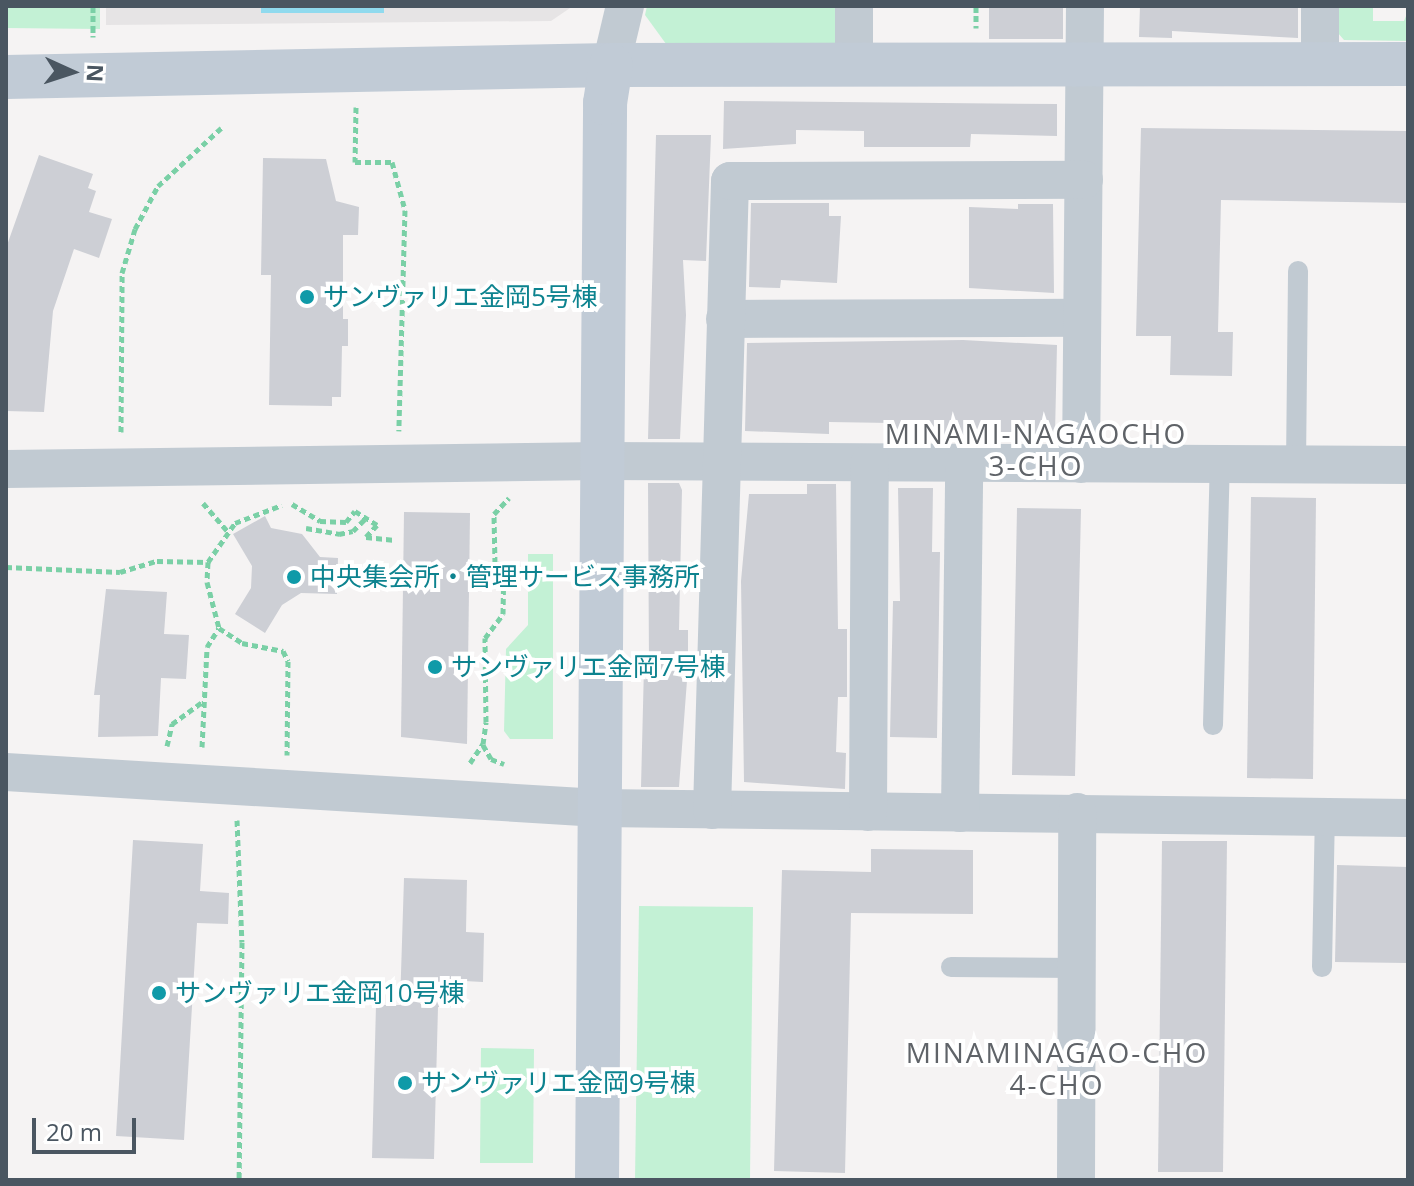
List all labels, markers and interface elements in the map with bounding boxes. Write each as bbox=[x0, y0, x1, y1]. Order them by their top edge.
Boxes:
north arrow bbox=[32, 32, 112, 112]
text: N bbox=[81, 64, 111, 83]
place label: サンヴァリエ金岡5号棟 bbox=[323, 281, 598, 313]
marker: サンヴァリエ金岡5号棟 bbox=[298, 288, 316, 306]
district label: MINAMI-NAGAOCHO 3-CHO bbox=[885, 416, 1187, 482]
place label: 中央集会所・管理サービス事務所 bbox=[310, 561, 700, 593]
marker: 中央集会所・管理サービス事務所 bbox=[285, 568, 303, 586]
place label: サンヴァリエ金岡7号棟 bbox=[451, 651, 726, 683]
marker: サンヴァリエ金岡7号棟 bbox=[426, 658, 444, 676]
place label: サンヴァリエ金岡10号棟 bbox=[175, 977, 465, 1009]
marker: サンヴァリエ金岡10号棟 bbox=[150, 984, 168, 1002]
district label: MINAMINAGAO-CHO 4-CHO bbox=[906, 1035, 1208, 1101]
place label: サンヴァリエ金岡9号棟 bbox=[421, 1067, 696, 1099]
marker: サンヴァリエ金岡9号棟 bbox=[396, 1074, 414, 1092]
scale bar bbox=[36, 1102, 140, 1152]
text: 20 m bbox=[46, 1115, 102, 1148]

